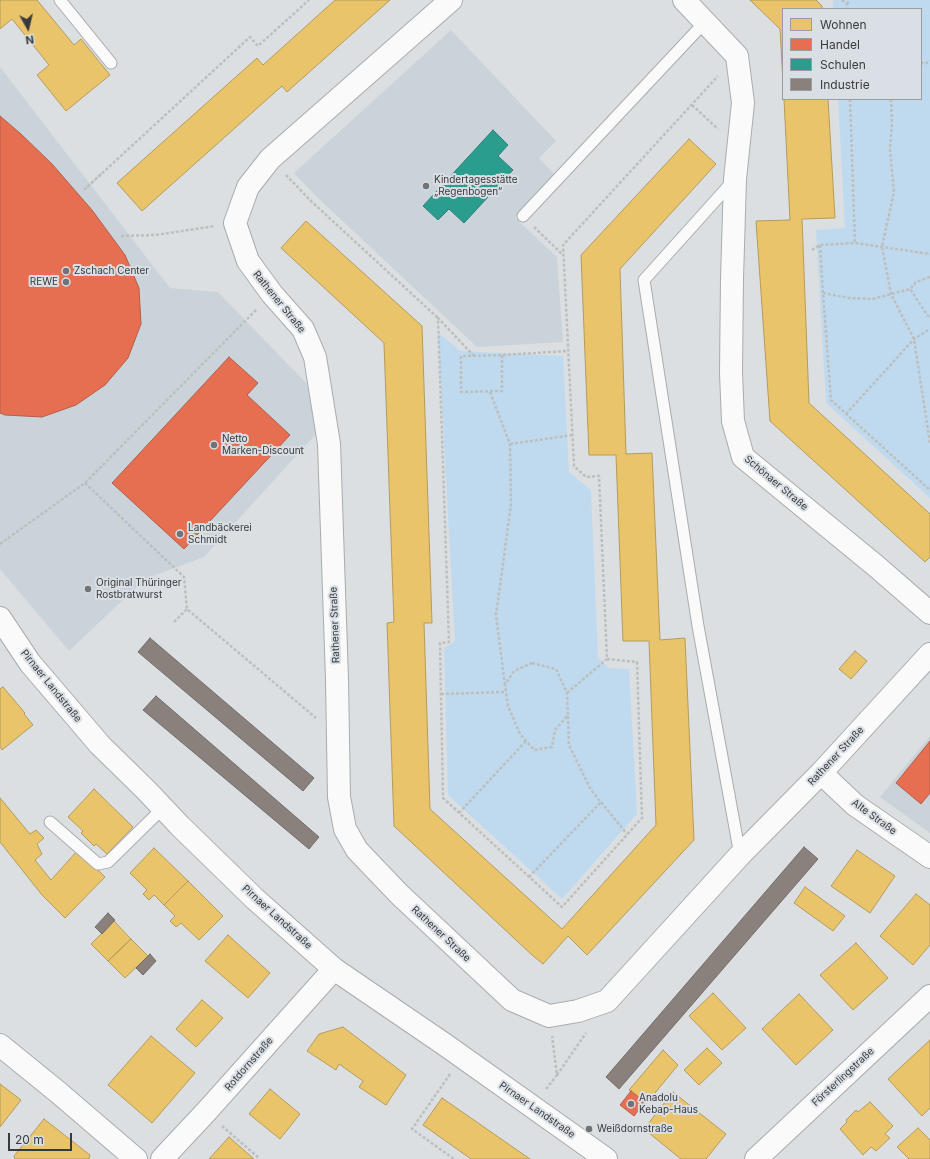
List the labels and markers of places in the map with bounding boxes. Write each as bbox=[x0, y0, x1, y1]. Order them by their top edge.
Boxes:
place label: Kindertagesstätte „Regenbogen“ bbox=[434, 174, 518, 198]
marker: Kindertagesstätte „Regenbogen“ bbox=[421, 181, 431, 191]
place label: Zschach Center bbox=[74, 265, 149, 277]
marker: Zschach Center bbox=[61, 266, 71, 276]
place label: REWE bbox=[30, 276, 58, 288]
marker: REWE bbox=[61, 277, 71, 287]
place label: Netto Marken-Discount bbox=[222, 433, 304, 456]
marker: Netto Marken-Discount bbox=[209, 440, 219, 450]
place label: Landbäckerei Schmidt bbox=[188, 522, 252, 546]
marker: Landbäckerei Schmidt bbox=[175, 529, 185, 539]
place label: Original Thüringer Rostbratwurst bbox=[96, 577, 182, 600]
marker: Original Thüringer Rostbratwurst bbox=[83, 584, 93, 594]
place label: Anadolu Kebap-Haus bbox=[639, 1092, 698, 1116]
marker: Anadolu Kebap-Haus bbox=[626, 1099, 636, 1109]
place label: Weißdornstraße bbox=[597, 1123, 673, 1135]
marker: Weißdornstraße bbox=[584, 1124, 594, 1134]

